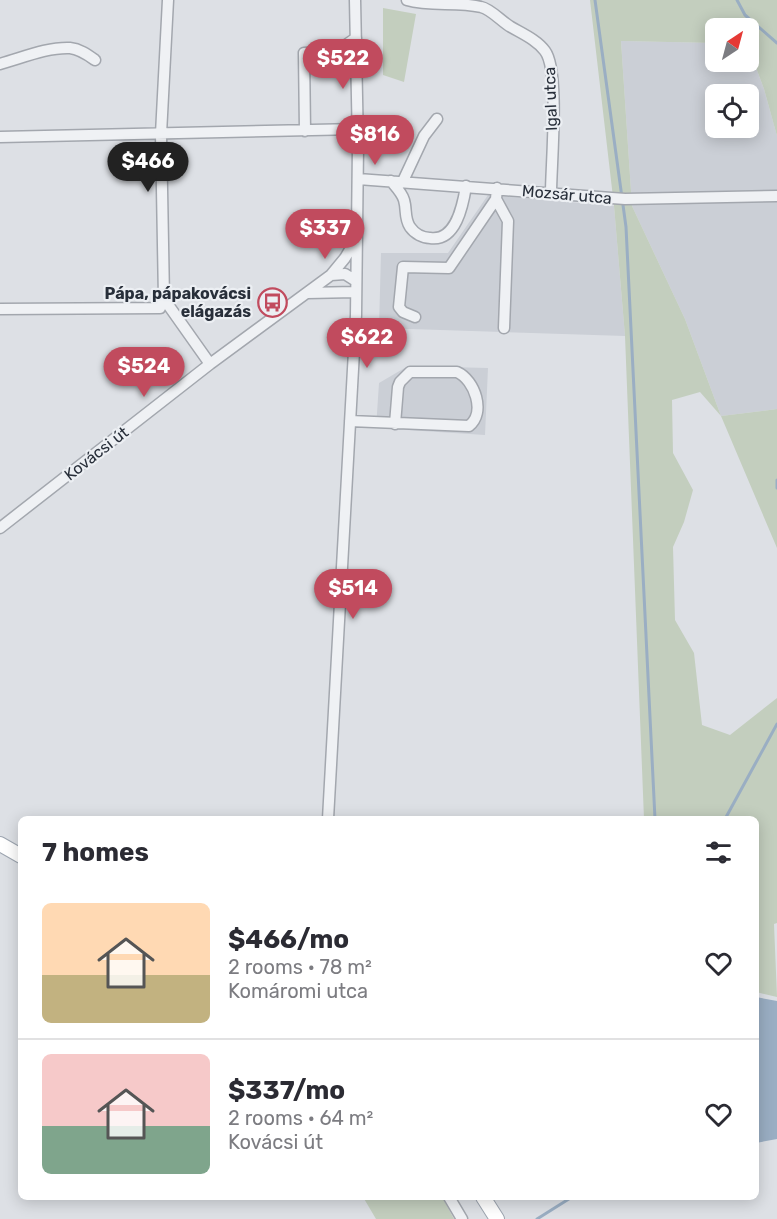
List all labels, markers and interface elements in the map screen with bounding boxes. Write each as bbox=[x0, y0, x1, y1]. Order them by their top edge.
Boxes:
north arrow bbox=[705, 18, 759, 72]
map controls bbox=[705, 18, 759, 138]
pin: $522 bbox=[307, 39, 379, 90]
text: $522 bbox=[317, 46, 369, 70]
street label: Igal utca bbox=[540, 67, 561, 131]
button: locate bbox=[705, 84, 759, 138]
pin: $816 bbox=[339, 115, 411, 166]
text: $816 bbox=[350, 122, 400, 146]
pin: $466 bbox=[112, 142, 184, 193]
text: $466 bbox=[121, 149, 175, 173]
street label: Mozsár utca bbox=[521, 181, 613, 208]
pin: $337 bbox=[289, 209, 361, 260]
text: $337 bbox=[299, 216, 351, 240]
place label: Pápa, pápakovácsi elágazás bbox=[105, 284, 251, 321]
bus stop icon: Pápa, pápakovácsi elágazás bbox=[256, 286, 288, 318]
pin: $622 bbox=[331, 318, 403, 369]
text: $622 bbox=[341, 325, 393, 349]
pin: $524 bbox=[108, 347, 180, 398]
text: $524 bbox=[118, 354, 170, 378]
street label: Kovácsi út bbox=[60, 422, 132, 484]
pin: $514 bbox=[317, 569, 389, 620]
text: $514 bbox=[328, 576, 378, 600]
icon: filters bbox=[702, 836, 735, 869]
text: 7 homes bbox=[42, 837, 149, 868]
text: $466/mo bbox=[228, 924, 349, 955]
icon: home bbox=[90, 927, 162, 999]
icon: heart bbox=[702, 947, 735, 980]
text: 2 rooms · 78 m² bbox=[228, 955, 372, 979]
text: Komáromi utca bbox=[228, 979, 368, 1003]
text: $337/mo bbox=[228, 1075, 345, 1106]
icon: home bbox=[90, 1078, 162, 1150]
icon: heart bbox=[702, 1098, 735, 1131]
text: 2 rooms · 64 m² bbox=[228, 1106, 373, 1130]
text: Kovácsi út bbox=[228, 1130, 323, 1154]

